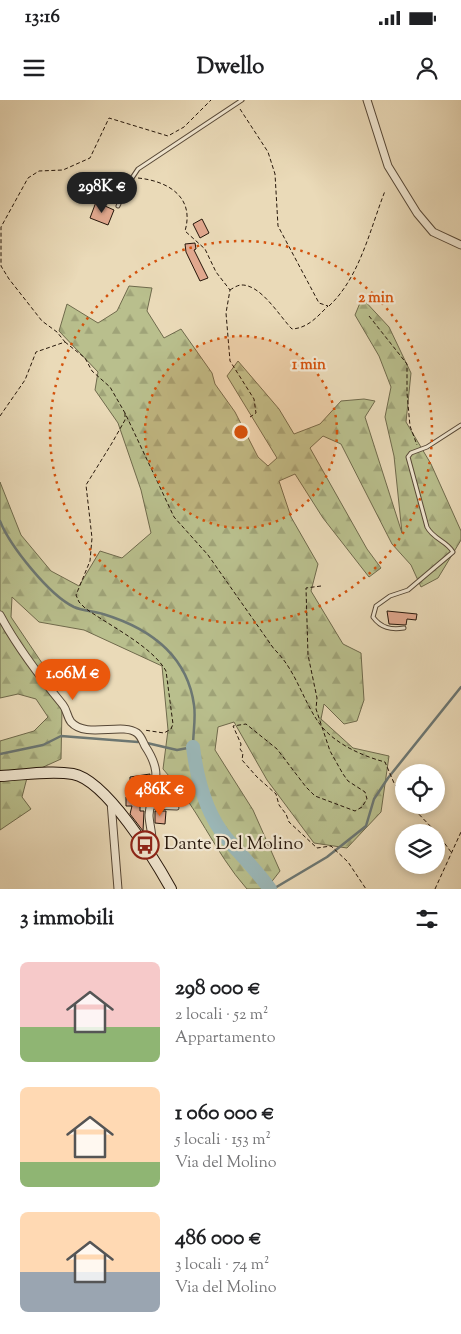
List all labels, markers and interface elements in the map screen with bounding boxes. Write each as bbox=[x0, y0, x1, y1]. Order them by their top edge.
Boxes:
text: 13:16 bbox=[25, 4, 60, 31]
text: Dwello bbox=[197, 52, 264, 84]
icon: menu bbox=[20, 54, 48, 82]
icon: person bbox=[413, 54, 441, 82]
pin: 298K € bbox=[61, 172, 143, 214]
text: 298K € bbox=[78, 176, 126, 199]
text: 2 min bbox=[358, 288, 394, 309]
text: 1 min bbox=[292, 355, 326, 376]
centre of rings bbox=[232, 423, 250, 441]
pin: 1.06M € bbox=[27, 658, 119, 701]
text: 1.06M € bbox=[46, 663, 100, 686]
map controls bbox=[395, 764, 445, 874]
button: locate bbox=[395, 764, 445, 814]
pin: 486K € bbox=[119, 774, 201, 817]
text: 486K € bbox=[136, 779, 184, 802]
button: layers bbox=[395, 824, 445, 874]
bus stop icon: Dante Del Molino bbox=[130, 830, 160, 860]
place label: Dante Del Molino bbox=[164, 832, 303, 858]
text: 3 immobili bbox=[20, 904, 114, 934]
icon: filters bbox=[413, 905, 441, 933]
text: 298 000 € bbox=[175, 974, 261, 1004]
icon: home bbox=[60, 982, 120, 1042]
text: 2 locali · 52 m² bbox=[175, 1004, 268, 1027]
text: Appartamento bbox=[175, 1027, 275, 1050]
text: 1 060 000 € bbox=[175, 1099, 274, 1129]
icon: home bbox=[60, 1107, 120, 1167]
text: 5 locali · 153 m² bbox=[175, 1129, 271, 1152]
text: Via del Molino bbox=[175, 1152, 277, 1175]
text: 486 000 € bbox=[175, 1224, 262, 1254]
icon: home bbox=[60, 1232, 120, 1292]
text: 3 locali · 74 m² bbox=[175, 1254, 269, 1277]
text: Via del Molino bbox=[175, 1277, 277, 1300]

